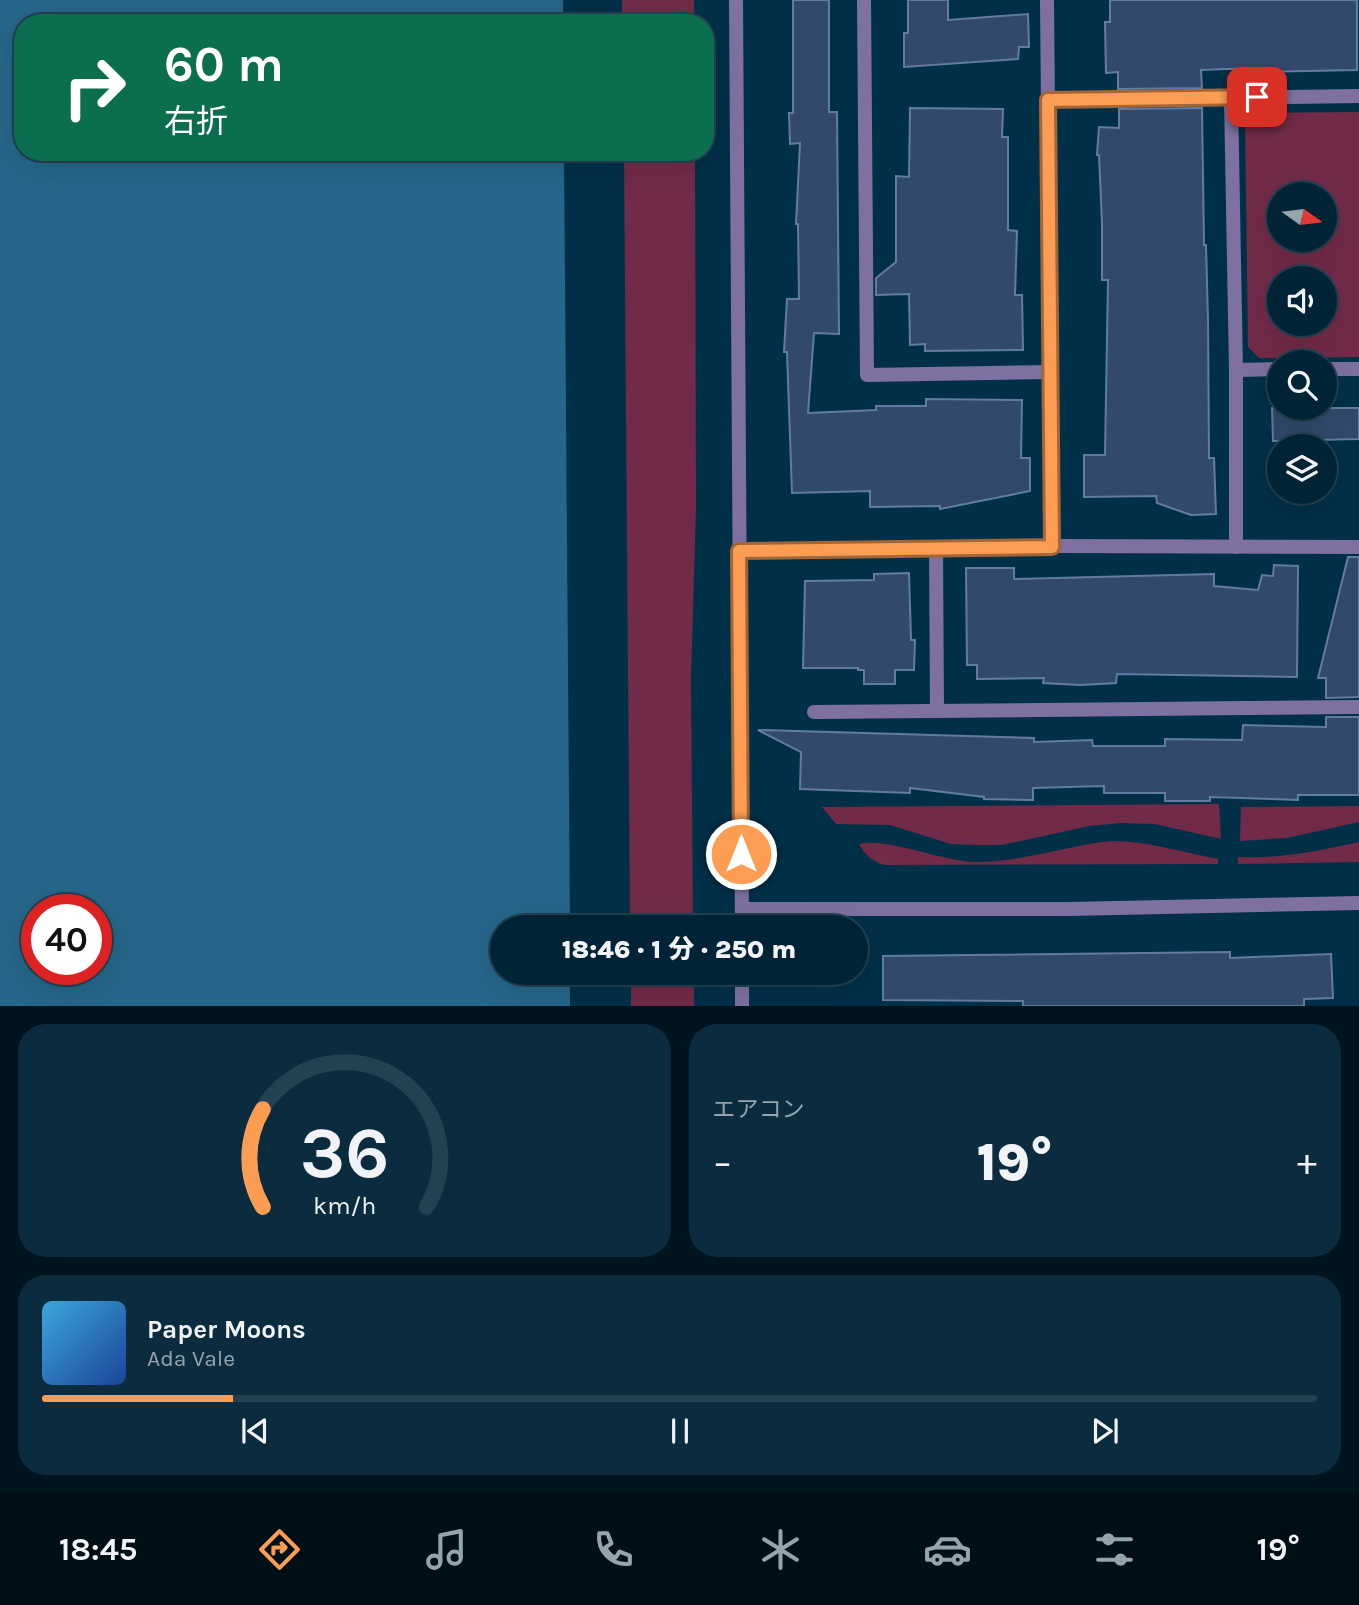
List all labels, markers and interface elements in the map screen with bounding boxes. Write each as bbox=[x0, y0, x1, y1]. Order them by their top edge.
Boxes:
text: 60 m bbox=[164, 36, 284, 93]
icon: right bbox=[49, 42, 140, 133]
pin bbox=[1227, 67, 1287, 127]
icon: arrive bbox=[1238, 78, 1276, 116]
text: 右折 bbox=[164, 103, 228, 140]
north arrow bbox=[1267, 182, 1337, 252]
map controls bbox=[1267, 182, 1337, 504]
button: sound bbox=[1267, 266, 1337, 336]
button: search bbox=[1267, 350, 1337, 420]
button: layers bbox=[1267, 434, 1337, 504]
position arrow bbox=[704, 817, 778, 891]
speed limit sign: 40 bbox=[21, 894, 112, 985]
text: 18:46 · 1 分 · 250 m bbox=[562, 934, 796, 965]
text: エアコン bbox=[713, 1096, 805, 1123]
text: 36 bbox=[300, 1110, 389, 1195]
text: 19° bbox=[977, 1132, 1053, 1193]
text: − bbox=[713, 1140, 732, 1185]
text: + bbox=[1297, 1140, 1317, 1185]
text: km/h bbox=[313, 1190, 376, 1219]
text: Paper Moons bbox=[147, 1314, 306, 1345]
text: Ada Vale bbox=[147, 1345, 235, 1372]
icon: previous bbox=[236, 1412, 274, 1450]
icon: pause bbox=[661, 1412, 699, 1450]
icon: next bbox=[1086, 1412, 1124, 1450]
icon: directions bbox=[255, 1525, 304, 1574]
icon: music bbox=[422, 1525, 471, 1574]
icon: phone bbox=[589, 1525, 638, 1574]
icon: climate bbox=[756, 1525, 805, 1574]
icon: car bbox=[923, 1525, 972, 1574]
icon: filters bbox=[1090, 1525, 1139, 1574]
text: 18:45 bbox=[59, 1531, 137, 1568]
text: 19° bbox=[1257, 1531, 1300, 1568]

